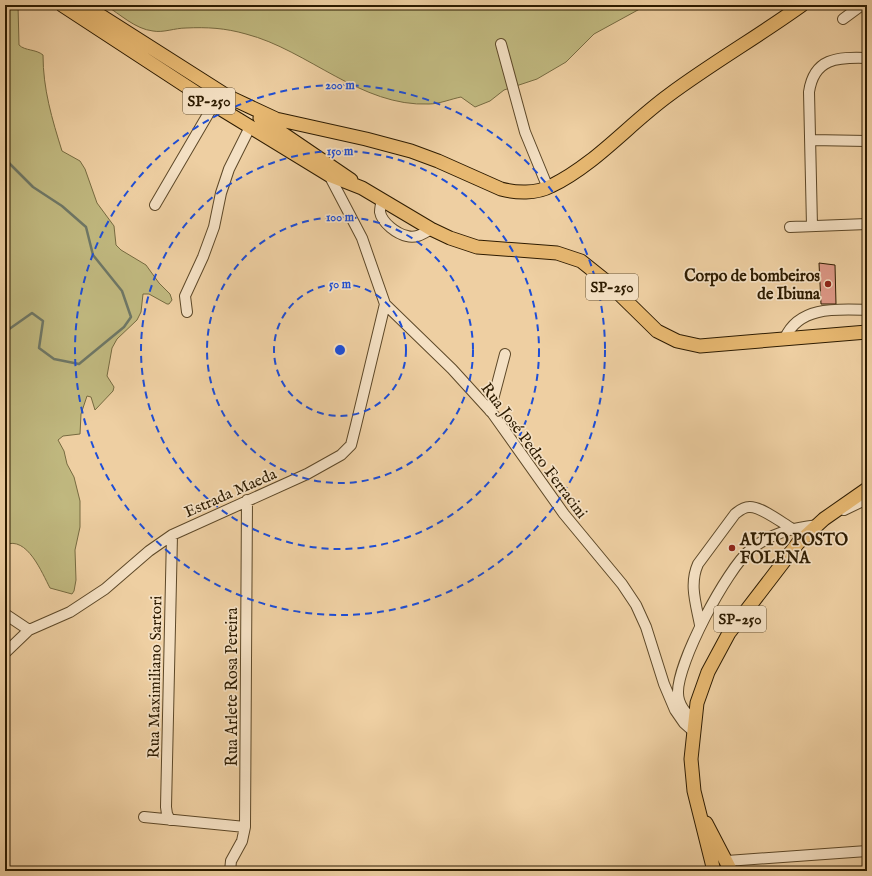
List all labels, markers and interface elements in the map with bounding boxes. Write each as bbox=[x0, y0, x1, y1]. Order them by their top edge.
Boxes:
text: 200 m bbox=[325, 78, 355, 93]
road number: SP-250 bbox=[183, 88, 235, 114]
text: 150 m bbox=[327, 144, 354, 159]
text: 100 m bbox=[326, 210, 355, 225]
place label: Corpo de bombeiros de Ibiuna bbox=[684, 267, 821, 305]
road number: SP-250 bbox=[586, 274, 638, 300]
text: 50 m bbox=[329, 277, 352, 292]
marker: Corpo de bombeiros de Ibiuna bbox=[823, 279, 833, 289]
centre of rings bbox=[333, 343, 347, 357]
street label: Rua José Pedro Ferracini bbox=[476, 379, 591, 523]
street label: Estrada Maeda bbox=[182, 465, 280, 523]
place label: AUTO POSTO FOLENA bbox=[739, 531, 848, 569]
marker: AUTO POSTO FOLENA bbox=[727, 543, 737, 553]
street label: Rua Maximiliano Sartori bbox=[145, 595, 167, 759]
road number: SP-250 bbox=[714, 606, 766, 632]
street label: Rua Arlete Rosa Pereira bbox=[223, 607, 243, 766]

